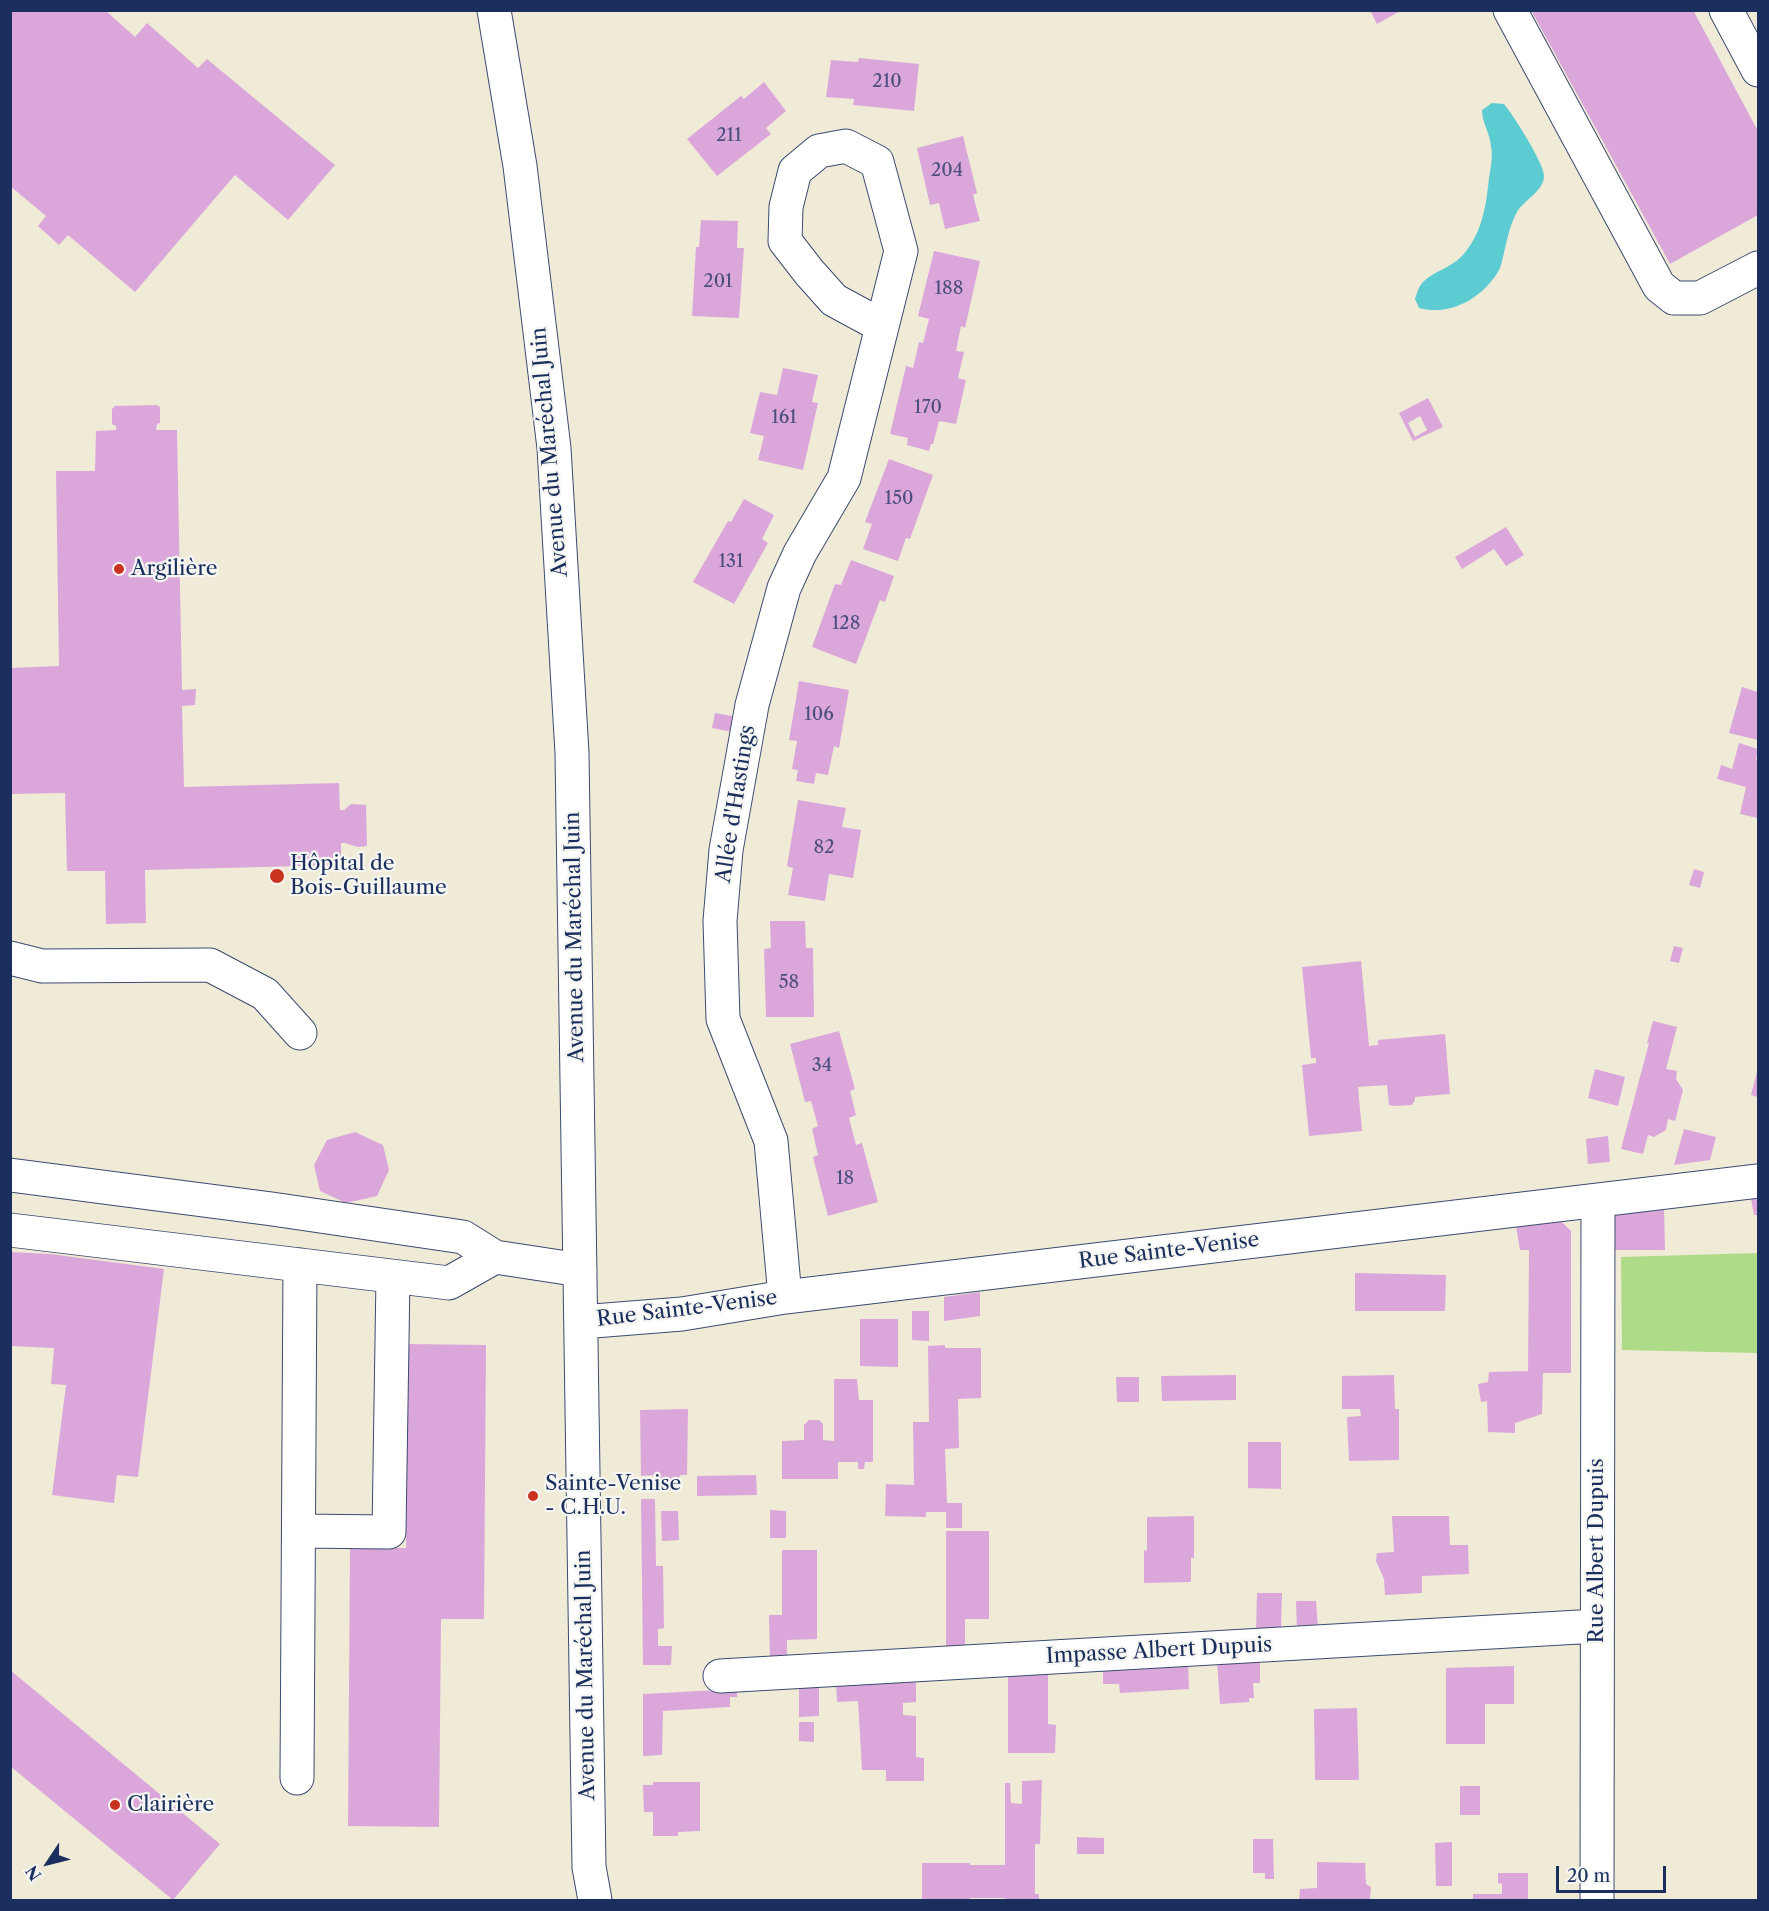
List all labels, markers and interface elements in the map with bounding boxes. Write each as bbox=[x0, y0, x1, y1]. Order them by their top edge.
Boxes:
house number: 210 bbox=[872, 71, 902, 93]
house number: 211 bbox=[716, 125, 742, 147]
house number: 204 bbox=[931, 160, 963, 182]
house number: 201 bbox=[703, 271, 733, 293]
house number: 188 bbox=[935, 278, 963, 300]
street label: Avenue du Maréchal Juin bbox=[527, 326, 573, 578]
house number: 170 bbox=[914, 397, 942, 419]
house number: 161 bbox=[771, 407, 797, 429]
house number: 150 bbox=[885, 488, 913, 510]
house number: 131 bbox=[718, 551, 744, 573]
place label: Argilière bbox=[131, 556, 217, 582]
marker: Argilière bbox=[112, 562, 126, 576]
house number: 128 bbox=[832, 613, 860, 635]
house number: 106 bbox=[804, 704, 834, 726]
street label: Allée d'Hastings bbox=[711, 723, 761, 885]
street label: Avenue du Maréchal Juin bbox=[560, 811, 590, 1063]
house number: 82 bbox=[813, 837, 835, 859]
place label: Hôpital de Bois-Guillaume bbox=[290, 851, 447, 901]
marker: Hôpital de Bois-Guillaume bbox=[268, 867, 286, 885]
house number: 58 bbox=[779, 972, 799, 994]
house number: 34 bbox=[812, 1055, 832, 1077]
house number: 18 bbox=[836, 1168, 854, 1190]
street label: Rue Sainte-Venise bbox=[1077, 1227, 1261, 1275]
street label: Rue Sainte-Venise bbox=[595, 1285, 779, 1333]
street label: Rue Albert Dupuis bbox=[1584, 1458, 1610, 1644]
place label: Sainte-Venise - C.H.U. bbox=[545, 1471, 681, 1521]
marker: Sainte-Venise - C.H.U. bbox=[526, 1489, 540, 1503]
street label: Avenue du Maréchal Juin bbox=[571, 1549, 601, 1801]
street label: Impasse Albert Dupuis bbox=[1045, 1632, 1273, 1670]
place label: Clairière bbox=[127, 1792, 214, 1818]
marker: Clairière bbox=[108, 1798, 122, 1812]
north arrow bbox=[18, 1833, 78, 1893]
scale bar bbox=[1559, 1854, 1668, 1892]
text: N bbox=[21, 1862, 45, 1885]
text: 20 m bbox=[1567, 1865, 1610, 1887]

